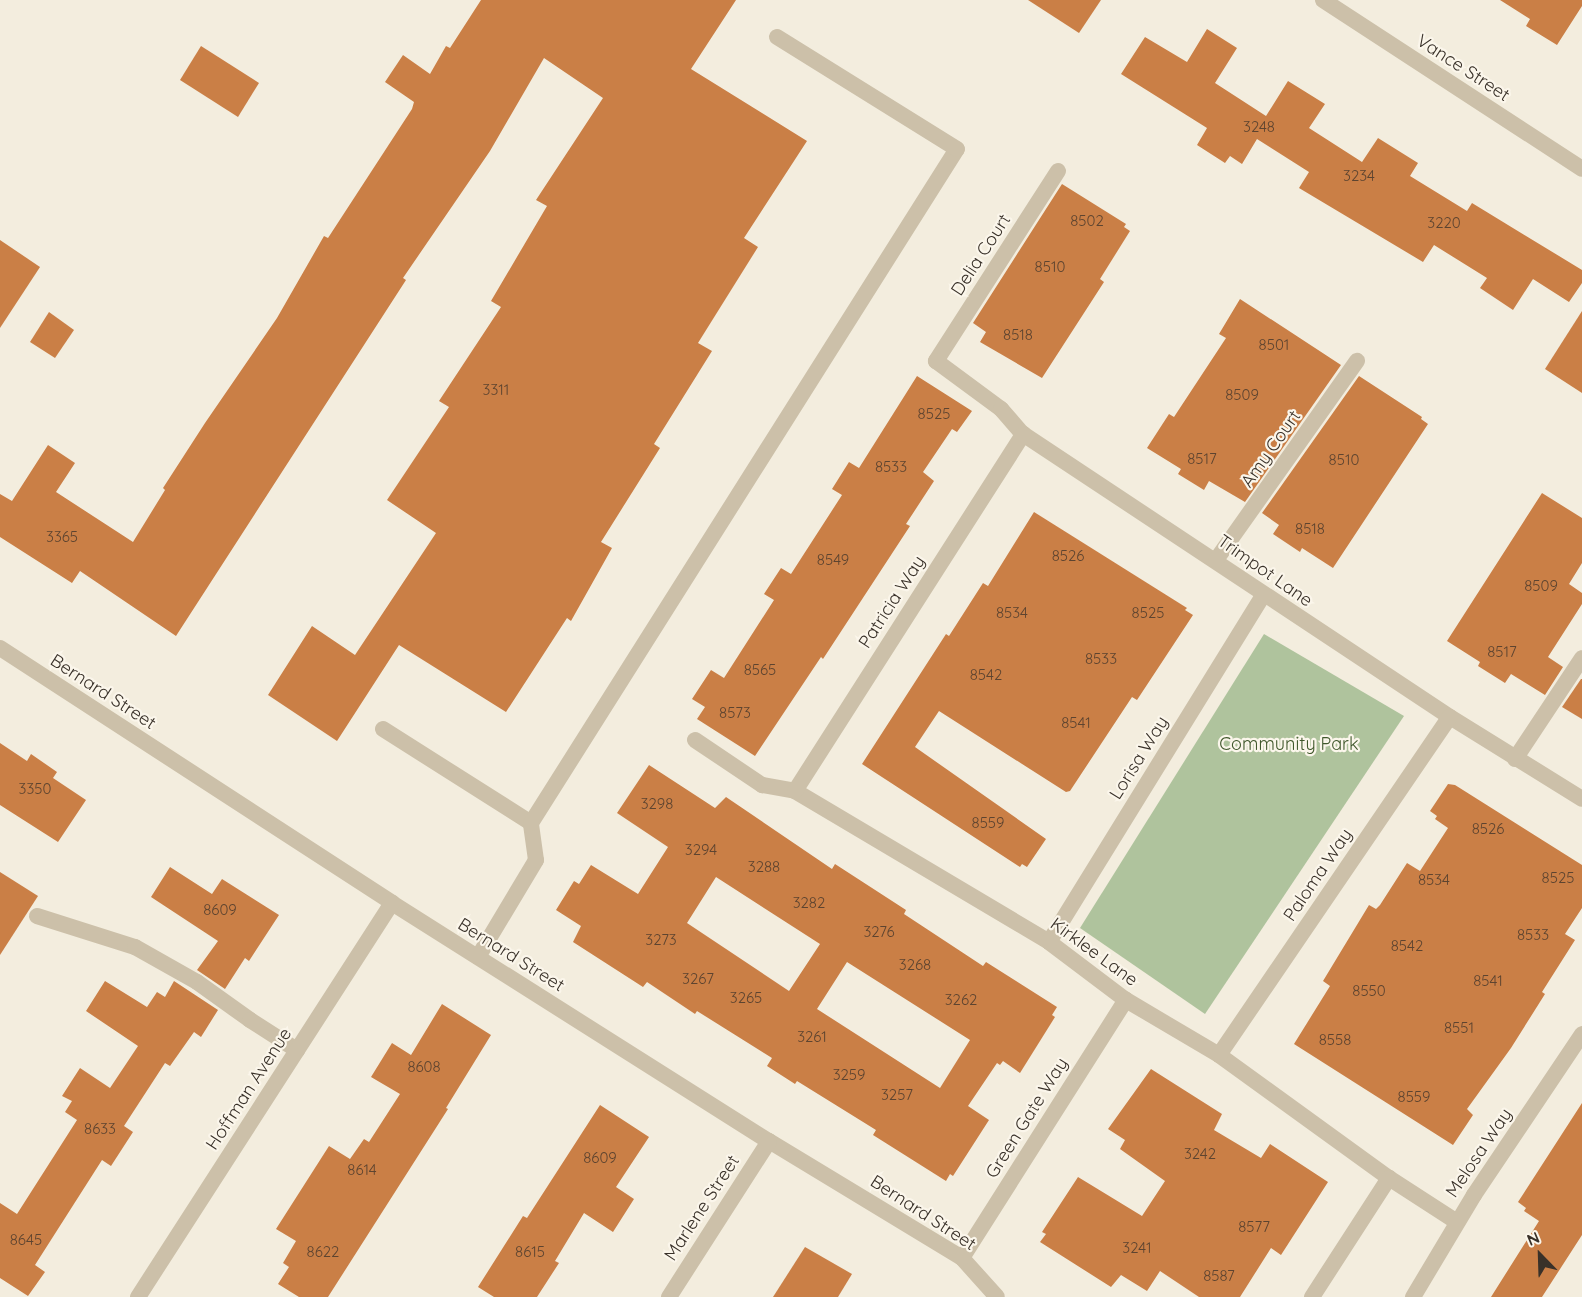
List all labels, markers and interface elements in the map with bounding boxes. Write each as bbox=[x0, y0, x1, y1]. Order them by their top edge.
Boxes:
street label: Vance Street bbox=[1412, 30, 1514, 106]
house number: 3248 bbox=[1243, 118, 1275, 136]
house number: 3234 bbox=[1343, 167, 1375, 185]
street label: Delia Court bbox=[947, 210, 1015, 300]
house number: 8502 bbox=[1070, 212, 1104, 230]
house number: 3220 bbox=[1427, 214, 1461, 232]
house number: 8510 bbox=[1035, 258, 1065, 276]
house number: 8518 bbox=[1003, 326, 1033, 344]
house number: 8501 bbox=[1259, 336, 1289, 354]
house number: 3311 bbox=[483, 381, 509, 399]
house number: 8509 bbox=[1225, 386, 1259, 404]
house number: 8525 bbox=[918, 405, 950, 423]
street label: Amy Court bbox=[1237, 406, 1305, 492]
house number: 8517 bbox=[1187, 450, 1217, 468]
house number: 8510 bbox=[1329, 451, 1359, 469]
house number: 8533 bbox=[875, 458, 907, 476]
house number: 8518 bbox=[1295, 520, 1325, 538]
house number: 3365 bbox=[46, 528, 78, 546]
street label: Trimpot Lane bbox=[1213, 530, 1317, 612]
house number: 8526 bbox=[1052, 547, 1084, 565]
house number: 8549 bbox=[817, 551, 849, 569]
street label: Patricia Way bbox=[854, 552, 930, 652]
house number: 8509 bbox=[1524, 577, 1558, 595]
house number: 8534 bbox=[996, 604, 1028, 622]
house number: 8525 bbox=[1132, 604, 1164, 622]
house number: 8517 bbox=[1487, 643, 1517, 661]
street label: Bernard Street bbox=[46, 650, 160, 734]
house number: 8533 bbox=[1085, 650, 1117, 668]
house number: 8565 bbox=[744, 661, 776, 679]
house number: 8542 bbox=[970, 666, 1002, 684]
house number: 8573 bbox=[719, 704, 751, 722]
street label: Lorisa Way bbox=[1105, 712, 1173, 804]
house number: 8541 bbox=[1061, 714, 1091, 732]
park label: Community Park bbox=[1219, 733, 1359, 755]
house number: 3350 bbox=[19, 780, 51, 798]
house number: 3298 bbox=[641, 795, 673, 813]
house number: 8559 bbox=[972, 814, 1004, 832]
house number: 8526 bbox=[1472, 820, 1504, 838]
street label: Paloma Way bbox=[1279, 825, 1357, 925]
house number: 3294 bbox=[685, 841, 717, 859]
house number: 3288 bbox=[748, 858, 780, 876]
house number: 8525 bbox=[1542, 869, 1574, 887]
house number: 8534 bbox=[1418, 871, 1450, 889]
house number: 3282 bbox=[793, 894, 825, 912]
house number: 8609 bbox=[203, 901, 237, 919]
street label: Kirklee Lane bbox=[1046, 913, 1142, 991]
street label: Bernard Street bbox=[454, 914, 568, 996]
house number: 3276 bbox=[863, 923, 895, 941]
house number: 8533 bbox=[1517, 926, 1549, 944]
house number: 3273 bbox=[645, 931, 677, 949]
house number: 8542 bbox=[1391, 937, 1423, 955]
house number: 3268 bbox=[899, 956, 931, 974]
house number: 3267 bbox=[682, 970, 714, 988]
house number: 8541 bbox=[1473, 972, 1503, 990]
house number: 8550 bbox=[1352, 982, 1386, 1000]
house number: 3265 bbox=[730, 989, 762, 1007]
house number: 3262 bbox=[945, 991, 977, 1009]
house number: 8551 bbox=[1444, 1019, 1474, 1037]
street label: Hoffman Avenue bbox=[202, 1024, 296, 1154]
house number: 3261 bbox=[797, 1028, 827, 1046]
house number: 8558 bbox=[1319, 1031, 1351, 1049]
street label: Green Gate Way bbox=[981, 1054, 1073, 1182]
house number: 8608 bbox=[407, 1058, 441, 1076]
house number: 3259 bbox=[833, 1066, 865, 1084]
house number: 3257 bbox=[881, 1086, 913, 1104]
house number: 8559 bbox=[1398, 1088, 1430, 1106]
street label: Melosa Way bbox=[1441, 1104, 1517, 1202]
house number: 8633 bbox=[84, 1120, 116, 1138]
house number: 3242 bbox=[1184, 1145, 1216, 1163]
house number: 8609 bbox=[583, 1149, 617, 1167]
street label: Marlene Street bbox=[660, 1151, 744, 1265]
house number: 8614 bbox=[347, 1161, 377, 1179]
street label: Bernard Street bbox=[866, 1171, 980, 1255]
house number: 8577 bbox=[1238, 1218, 1270, 1236]
north arrow bbox=[1510, 1225, 1570, 1285]
text: N bbox=[1524, 1227, 1542, 1250]
house number: 8645 bbox=[10, 1231, 42, 1249]
house number: 3241 bbox=[1122, 1239, 1152, 1257]
house number: 8622 bbox=[307, 1243, 339, 1261]
house number: 8615 bbox=[515, 1243, 545, 1261]
house number: 8587 bbox=[1203, 1267, 1235, 1285]

